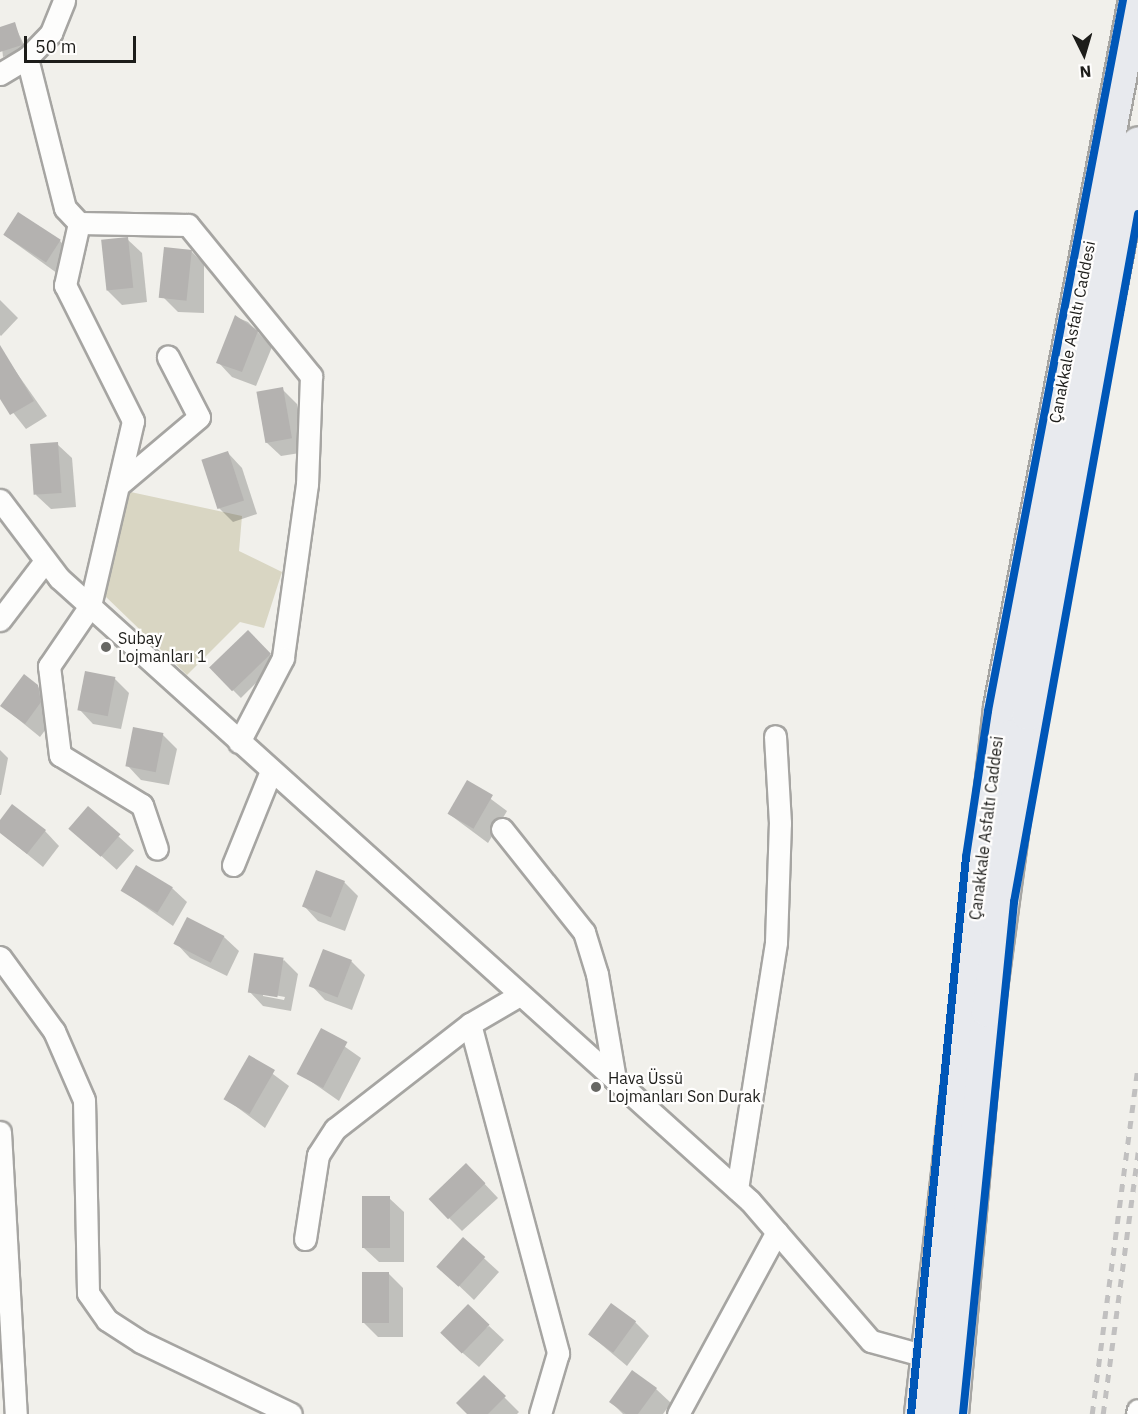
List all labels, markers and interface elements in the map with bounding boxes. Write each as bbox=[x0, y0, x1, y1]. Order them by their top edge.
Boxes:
scale bar bbox=[27, 24, 140, 62]
north arrow bbox=[1054, 24, 1114, 84]
text: 50 m bbox=[35, 35, 77, 58]
text: N bbox=[1079, 61, 1092, 82]
street label: Çanakkale Asfaltı Caddesi bbox=[1045, 239, 1099, 425]
place label: Subay Lojmanları 1 bbox=[118, 628, 207, 666]
marker: Subay Lojmanları 1 bbox=[99, 640, 113, 654]
street label: Çanakkale Asfaltı Caddesi bbox=[965, 735, 1007, 921]
place label: Hava Üssü Lojmanları Son Durak bbox=[608, 1068, 761, 1106]
marker: Hava Üssü Lojmanları Son Durak bbox=[589, 1080, 603, 1094]

